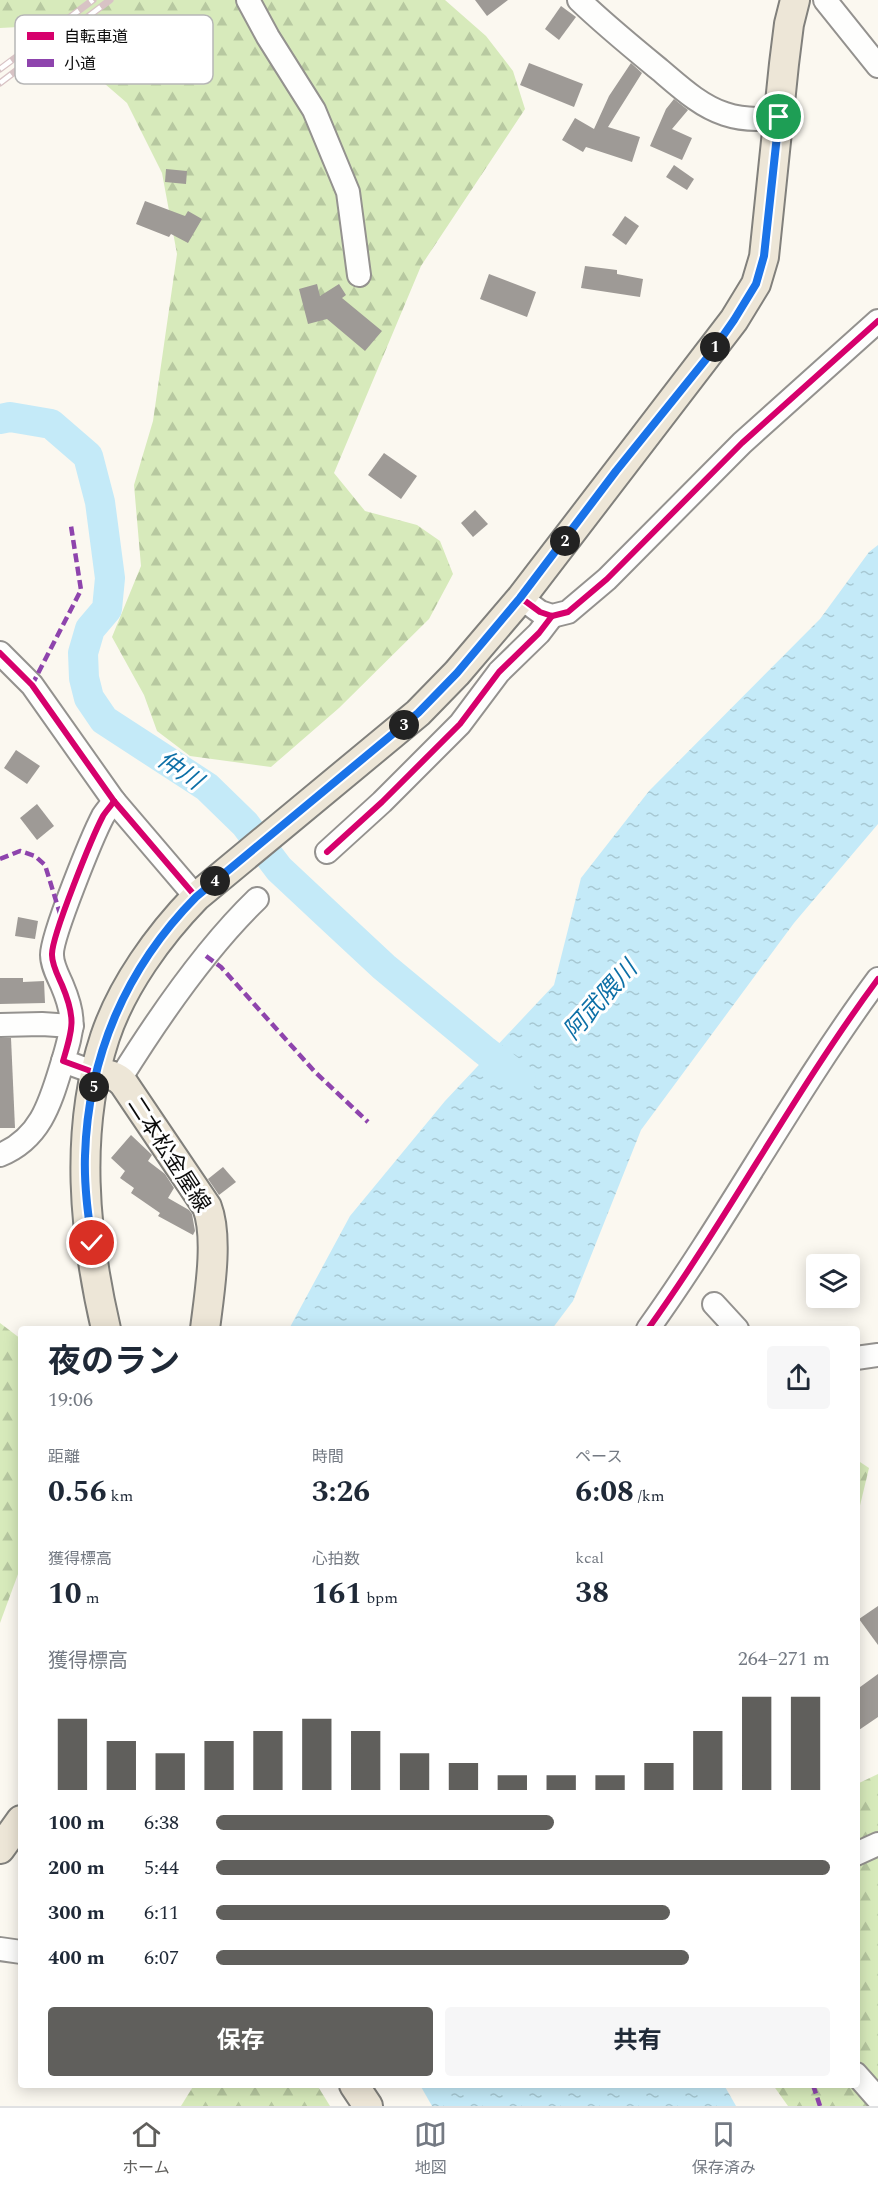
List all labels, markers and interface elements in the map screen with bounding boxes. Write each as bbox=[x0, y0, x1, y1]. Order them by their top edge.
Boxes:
legend bbox=[15, 15, 213, 84]
text: 自転車道 bbox=[64, 25, 128, 49]
text: 小道 bbox=[64, 52, 96, 76]
pin bbox=[753, 91, 804, 142]
icon: arrive bbox=[762, 100, 795, 133]
pin: 1 bbox=[700, 332, 730, 362]
text: 1 bbox=[711, 335, 719, 359]
pin: 2 bbox=[550, 526, 580, 556]
text: 2 bbox=[561, 529, 569, 553]
pin: 3 bbox=[389, 710, 419, 740]
text: 3 bbox=[400, 713, 408, 737]
water label: 仲川 bbox=[149, 742, 212, 801]
pin: 4 bbox=[200, 866, 230, 896]
text: 4 bbox=[211, 869, 219, 893]
water label: 阿武隈川 bbox=[555, 951, 648, 1048]
pin: 5 bbox=[79, 1072, 109, 1102]
text: 5 bbox=[90, 1075, 98, 1099]
street label: 二本松金屋線 bbox=[119, 1090, 219, 1219]
pin bbox=[66, 1217, 117, 1268]
icon: check bbox=[75, 1226, 108, 1259]
map controls bbox=[806, 1254, 860, 1308]
button: layers bbox=[806, 1254, 860, 1308]
text: 夜のラン bbox=[48, 1337, 180, 1387]
button: share bbox=[767, 1346, 830, 1409]
text: 19:06 bbox=[48, 1385, 93, 1415]
text: 距離 bbox=[48, 1445, 80, 1469]
text: 時間 bbox=[312, 1445, 344, 1469]
text: ペース bbox=[575, 1445, 623, 1469]
text: 0.56 bbox=[48, 1469, 107, 1515]
text: 3:26 bbox=[312, 1469, 370, 1515]
text: 6:08 bbox=[575, 1469, 634, 1515]
text: km bbox=[107, 1484, 133, 1508]
text: /km bbox=[634, 1484, 665, 1508]
text: kcal bbox=[575, 1546, 604, 1570]
text: 獲得標高 bbox=[48, 1547, 112, 1571]
text: 心拍数 bbox=[312, 1547, 360, 1571]
text: 38 bbox=[575, 1570, 609, 1616]
text: 10 bbox=[48, 1571, 82, 1617]
text: 161 bbox=[312, 1571, 362, 1617]
text: m bbox=[82, 1586, 99, 1610]
text: bpm bbox=[362, 1586, 398, 1610]
text: 264–271 m bbox=[738, 1644, 830, 1674]
text: 獲得標高 bbox=[48, 1646, 128, 1676]
text: 100 m bbox=[48, 1808, 105, 1838]
text: 6:38 bbox=[144, 1808, 179, 1838]
text: 200 m bbox=[48, 1853, 105, 1883]
text: 5:44 bbox=[144, 1853, 179, 1883]
text: 300 m bbox=[48, 1898, 105, 1928]
text: 6:11 bbox=[144, 1898, 179, 1928]
text: 400 m bbox=[48, 1943, 105, 1973]
text: 6:07 bbox=[144, 1943, 179, 1973]
button: 保存 bbox=[48, 2007, 433, 2076]
button: 共有 bbox=[445, 2007, 830, 2076]
tab: ホーム bbox=[122, 2118, 170, 2180]
tab: 地図 bbox=[414, 2118, 447, 2180]
tab: 保存済み bbox=[692, 2118, 756, 2180]

